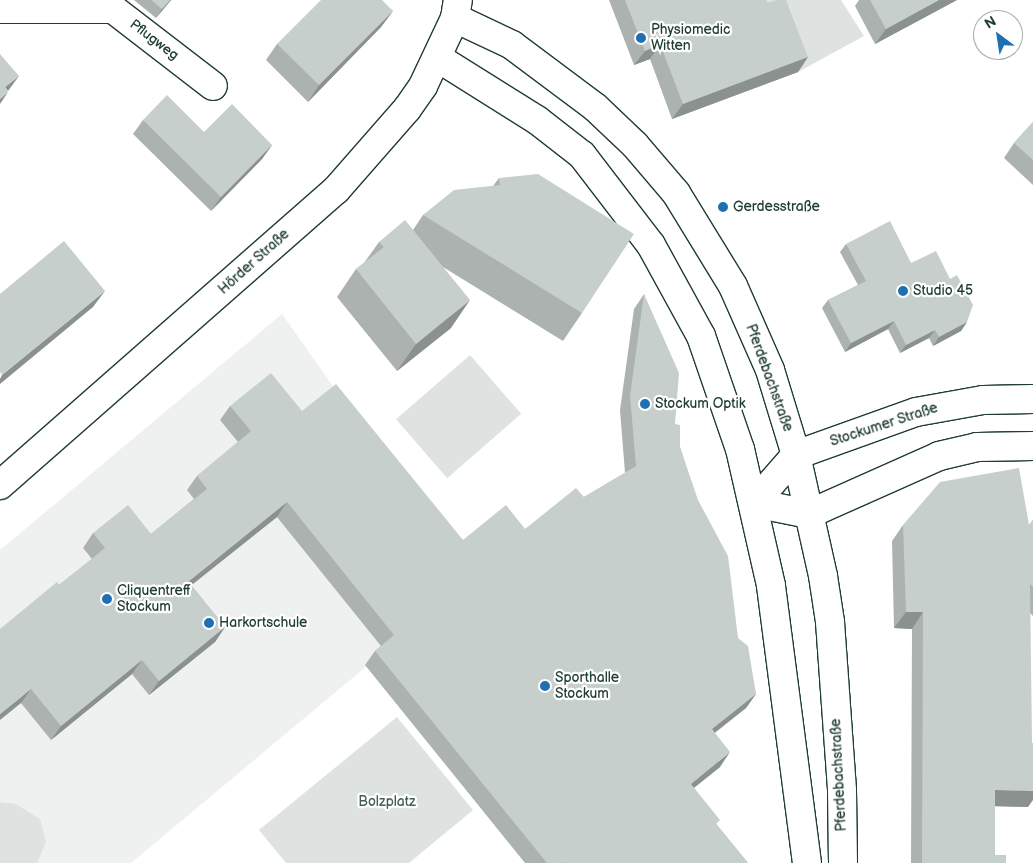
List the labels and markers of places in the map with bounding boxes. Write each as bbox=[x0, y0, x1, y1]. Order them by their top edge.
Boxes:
place label: Physiomedic Witten bbox=[651, 22, 731, 54]
marker: Physiomedic Witten bbox=[635, 32, 647, 44]
place label: Gerdesstraße bbox=[733, 199, 820, 215]
marker: Gerdesstraße bbox=[717, 201, 729, 213]
place label: Studio 45 bbox=[913, 283, 973, 299]
marker: Studio 45 bbox=[897, 285, 909, 297]
place label: Stockum Optik bbox=[655, 396, 746, 412]
marker: Stockum Optik bbox=[639, 398, 651, 410]
place label: Cliquentreff Stockum bbox=[117, 583, 190, 616]
marker: Cliquentreff Stockum bbox=[101, 593, 113, 605]
place label: Harkortschule bbox=[219, 615, 307, 631]
marker: Harkortschule bbox=[203, 617, 215, 629]
place label: Sporthalle Stockum bbox=[555, 670, 619, 702]
marker: Sporthalle Stockum bbox=[539, 680, 551, 692]

